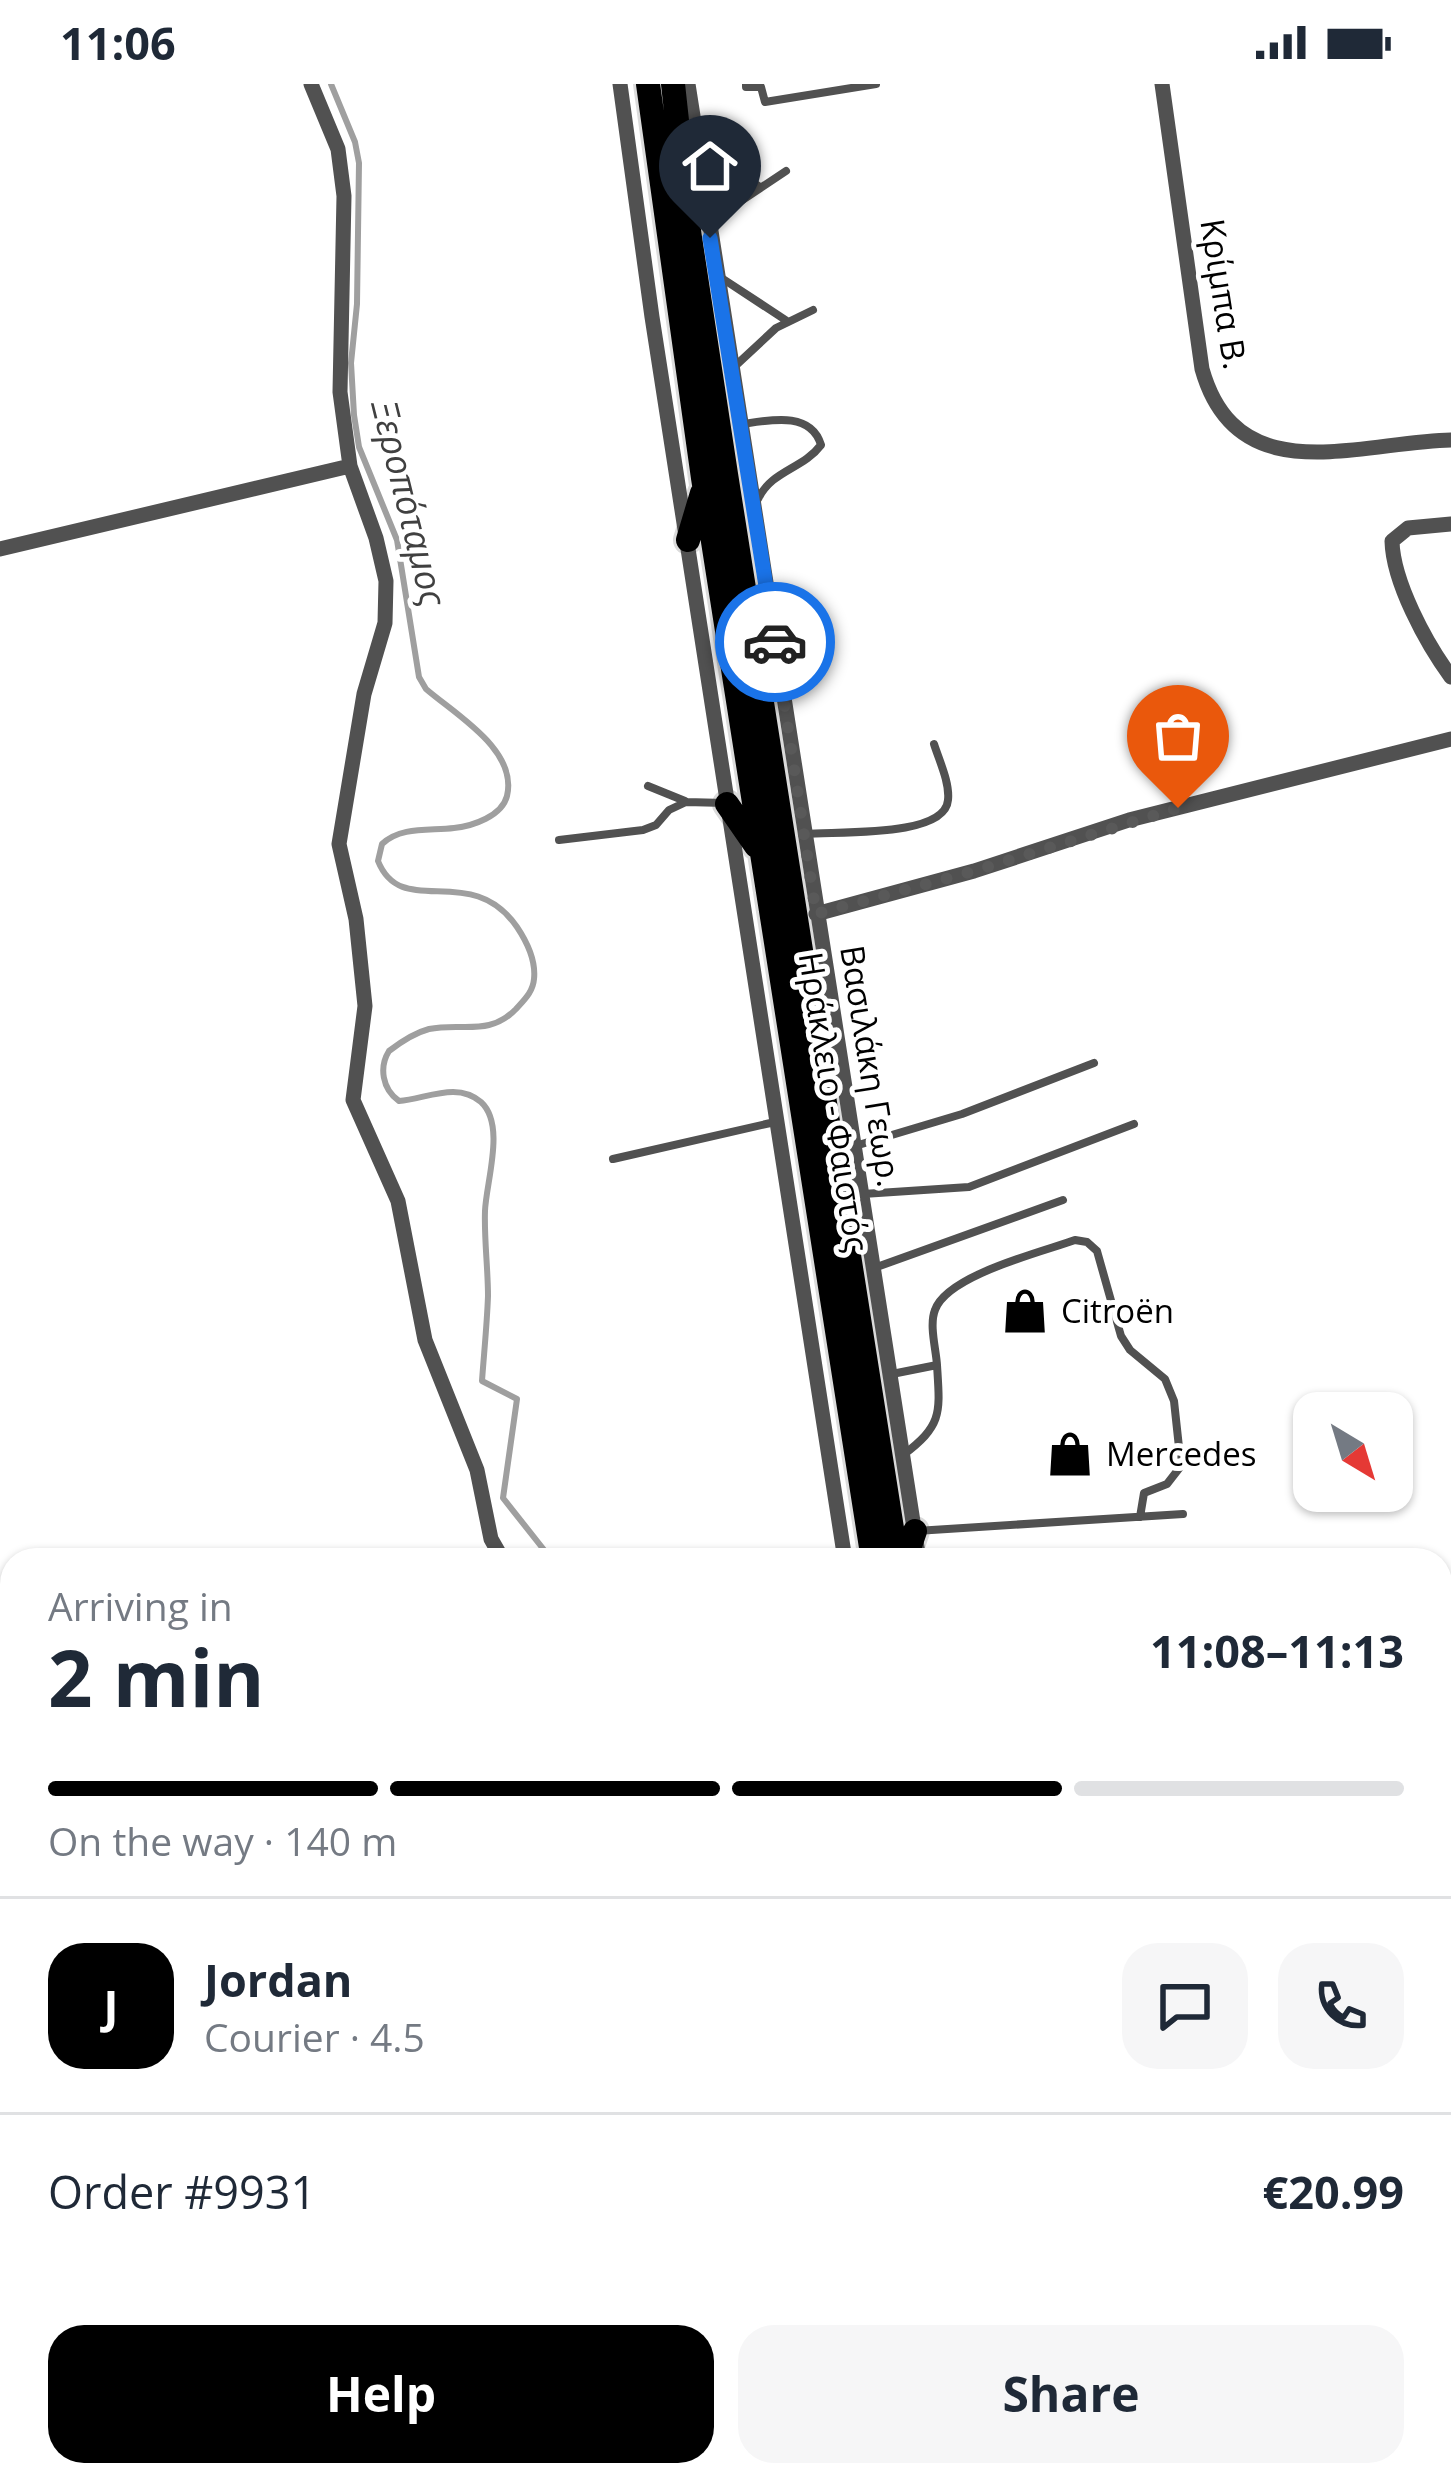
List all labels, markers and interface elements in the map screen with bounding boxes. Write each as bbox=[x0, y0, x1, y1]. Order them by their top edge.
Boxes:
text: 11:06 bbox=[60, 12, 176, 73]
pin bbox=[659, 115, 761, 238]
icon: home bbox=[677, 133, 743, 199]
street label: Κρίμπα Β. bbox=[1190, 215, 1259, 372]
water label: Ξεροπόταμος bbox=[360, 394, 459, 612]
courier bbox=[715, 582, 835, 702]
icon: car bbox=[742, 609, 808, 675]
pin bbox=[1127, 685, 1229, 808]
icon: bag bbox=[1145, 703, 1211, 769]
street label: Βασιλάκη Γεωρ. bbox=[830, 942, 913, 1190]
street label: Ηράκλειο - Φαιστός bbox=[789, 949, 880, 1255]
shop icon: Citroën bbox=[1000, 1286, 1050, 1336]
place label: Citroën bbox=[1061, 1288, 1174, 1333]
north arrow bbox=[1293, 1392, 1413, 1512]
map controls bbox=[1293, 1392, 1413, 1512]
shop icon: Mercedes bbox=[1045, 1429, 1095, 1479]
place label: Mercedes bbox=[1106, 1431, 1256, 1476]
text: Arriving in bbox=[48, 1579, 233, 1632]
text: 11:08–11:13 bbox=[1150, 1620, 1404, 1681]
text: 2 min bbox=[48, 1624, 265, 1730]
text: On the way · 140 m bbox=[48, 1814, 397, 1867]
button: chat bbox=[1122, 1943, 1248, 2069]
button: phone bbox=[1278, 1943, 1404, 2069]
text: Jordan bbox=[204, 1949, 352, 2010]
text: J bbox=[104, 1975, 118, 2036]
text: Courier · 4.5 bbox=[204, 2010, 425, 2063]
text: Order #9931 bbox=[48, 2161, 316, 2222]
text: €20.99 bbox=[1263, 2161, 1404, 2222]
button: Help bbox=[48, 2325, 714, 2463]
button: Share bbox=[738, 2325, 1404, 2463]

